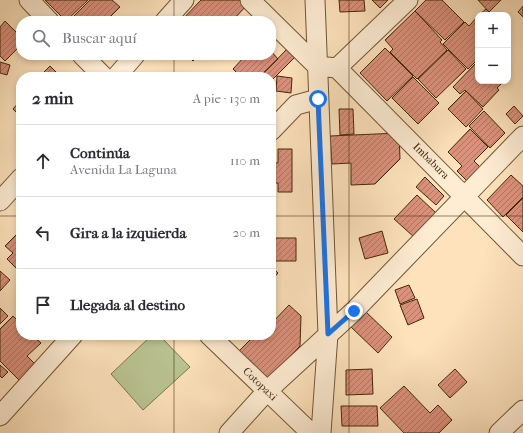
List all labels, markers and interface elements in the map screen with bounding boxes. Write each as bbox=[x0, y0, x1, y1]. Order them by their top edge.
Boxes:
map controls bbox=[475, 12, 511, 84]
button: + bbox=[475, 12, 511, 48]
search box bbox=[16, 16, 276, 60]
icon: search bbox=[30, 27, 52, 49]
text: Buscar aquí bbox=[62, 29, 137, 47]
button: − bbox=[475, 48, 511, 84]
text: 2 min bbox=[32, 88, 73, 108]
route start bbox=[309, 90, 327, 108]
text: A pie · 130 m bbox=[193, 91, 260, 106]
street label: Imbabura bbox=[410, 140, 452, 182]
text: Continúa bbox=[70, 144, 130, 162]
icon: ahead bbox=[32, 150, 54, 172]
text: 110 m bbox=[230, 153, 260, 168]
text: Avenida La Laguna bbox=[70, 162, 177, 177]
icon: left bbox=[32, 222, 54, 244]
text: Gira a la izquierda bbox=[70, 224, 186, 242]
text: 20 m bbox=[233, 225, 260, 240]
icon: arrive bbox=[32, 294, 54, 316]
text: Llegada al destino bbox=[70, 296, 185, 314]
route end bbox=[345, 302, 363, 320]
street label: Cotopaxi bbox=[240, 365, 280, 404]

